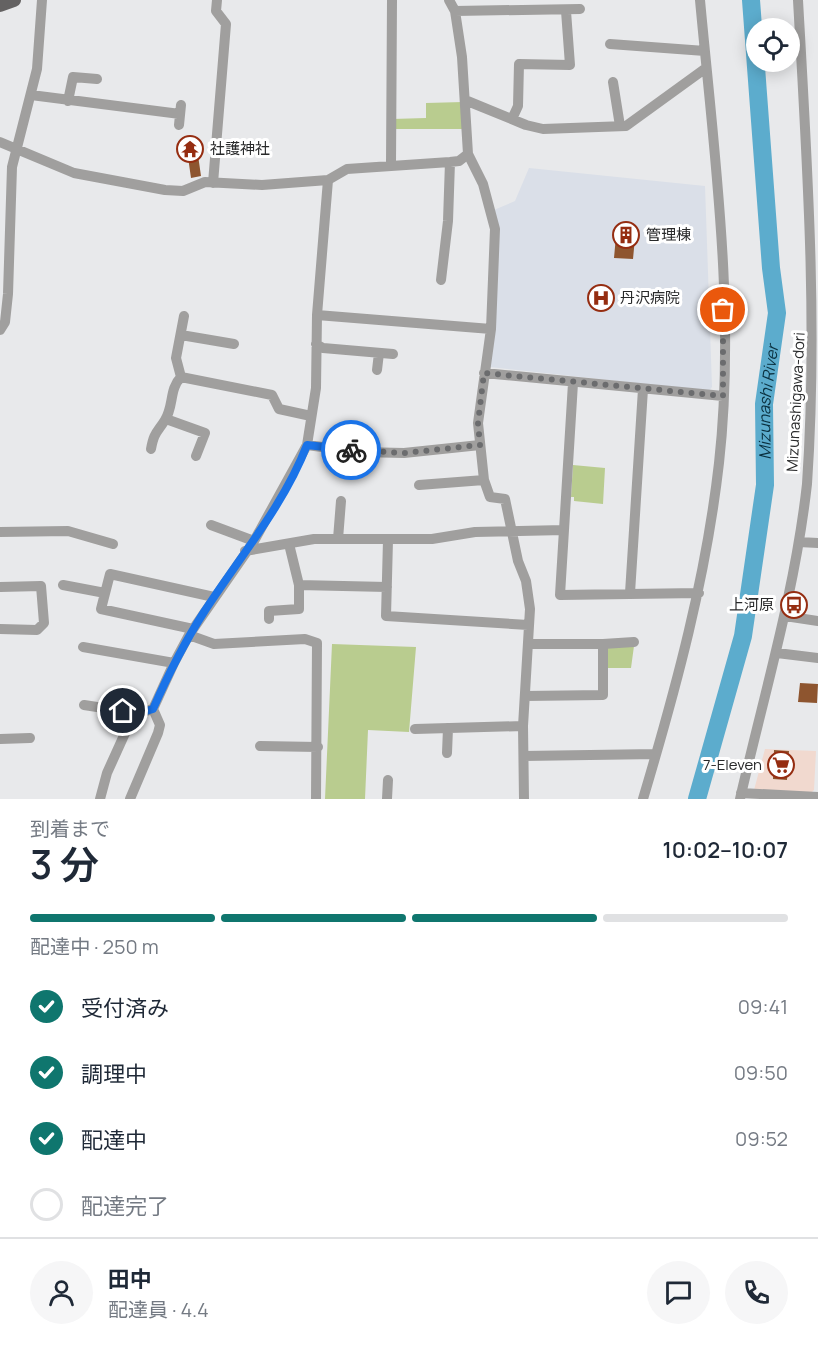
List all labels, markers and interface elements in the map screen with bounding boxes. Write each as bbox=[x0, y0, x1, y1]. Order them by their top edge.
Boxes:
map controls bbox=[746, 18, 800, 72]
button: locate bbox=[746, 18, 800, 72]
temple icon: 社護神社 bbox=[175, 134, 205, 164]
place label: 社護神社 bbox=[210, 138, 270, 159]
building icon: 管理棟 bbox=[611, 220, 641, 250]
place label: 管理棟 bbox=[646, 224, 691, 245]
hospital icon: 丹沢病院 bbox=[586, 283, 616, 313]
pin bbox=[697, 284, 748, 335]
place label: 丹沢病院 bbox=[620, 287, 680, 308]
icon: bag bbox=[706, 293, 739, 326]
street label: Mizunashigawa-dori bbox=[781, 332, 810, 472]
water label: Mizunashi River bbox=[753, 341, 784, 460]
courier bbox=[321, 420, 381, 480]
icon: bike bbox=[335, 434, 368, 467]
bus stop icon: 上河原 bbox=[779, 590, 809, 620]
place label: 上河原 bbox=[729, 594, 774, 615]
pin bbox=[97, 685, 148, 736]
icon: home bbox=[106, 694, 139, 727]
supermarket icon: 7-Eleven bbox=[766, 750, 796, 780]
place label: 7-Eleven bbox=[703, 754, 762, 775]
text: 到着まで bbox=[30, 815, 110, 842]
text: 10:02–10:07 bbox=[662, 835, 788, 865]
text: 3 分 bbox=[30, 837, 99, 891]
text: 配達中 · 250 m bbox=[30, 933, 159, 960]
icon: check bbox=[30, 990, 63, 1023]
text: 受付済み bbox=[81, 993, 169, 1023]
text: 09:41 bbox=[738, 993, 788, 1020]
icon: check bbox=[30, 1056, 63, 1089]
text: 調理中 bbox=[81, 1059, 147, 1089]
text: 09:50 bbox=[734, 1059, 788, 1086]
icon: check bbox=[30, 1122, 63, 1155]
text: 配達中 bbox=[81, 1125, 147, 1155]
text: 09:52 bbox=[735, 1125, 788, 1152]
text: 配達完了 bbox=[81, 1191, 169, 1221]
button: person bbox=[30, 1261, 93, 1324]
button: chat bbox=[647, 1261, 710, 1324]
button: phone bbox=[725, 1261, 788, 1324]
text: 田中 bbox=[108, 1264, 152, 1294]
text: 配達員 · 4.4 bbox=[108, 1296, 209, 1323]

